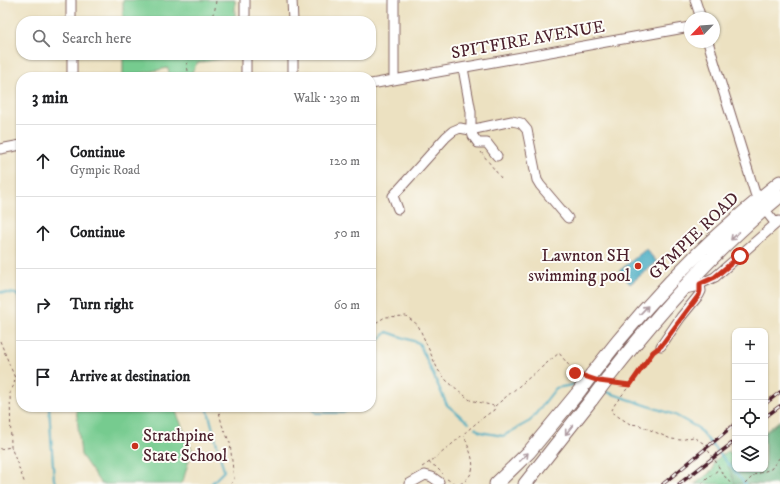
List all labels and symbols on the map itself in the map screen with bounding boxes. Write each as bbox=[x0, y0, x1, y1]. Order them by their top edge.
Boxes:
north arrow bbox=[684, 12, 720, 48]
street label: SPITFIRE AVENUE bbox=[450, 16, 606, 64]
street label: GYMPIE ROAD bbox=[644, 187, 744, 285]
one-way arrow bbox=[730, 231, 740, 241]
place label: Lawnton SH swimming pool bbox=[528, 245, 630, 287]
route start bbox=[731, 247, 749, 265]
marker: Lawnton SH swimming pool bbox=[633, 261, 643, 271]
one-way arrow bbox=[639, 305, 649, 315]
route end bbox=[566, 364, 584, 382]
place label: Strathpine State School bbox=[143, 425, 227, 467]
one-way arrow bbox=[564, 425, 573, 436]
marker: Strathpine State School bbox=[130, 441, 140, 451]
one-way arrow bbox=[519, 452, 529, 462]

